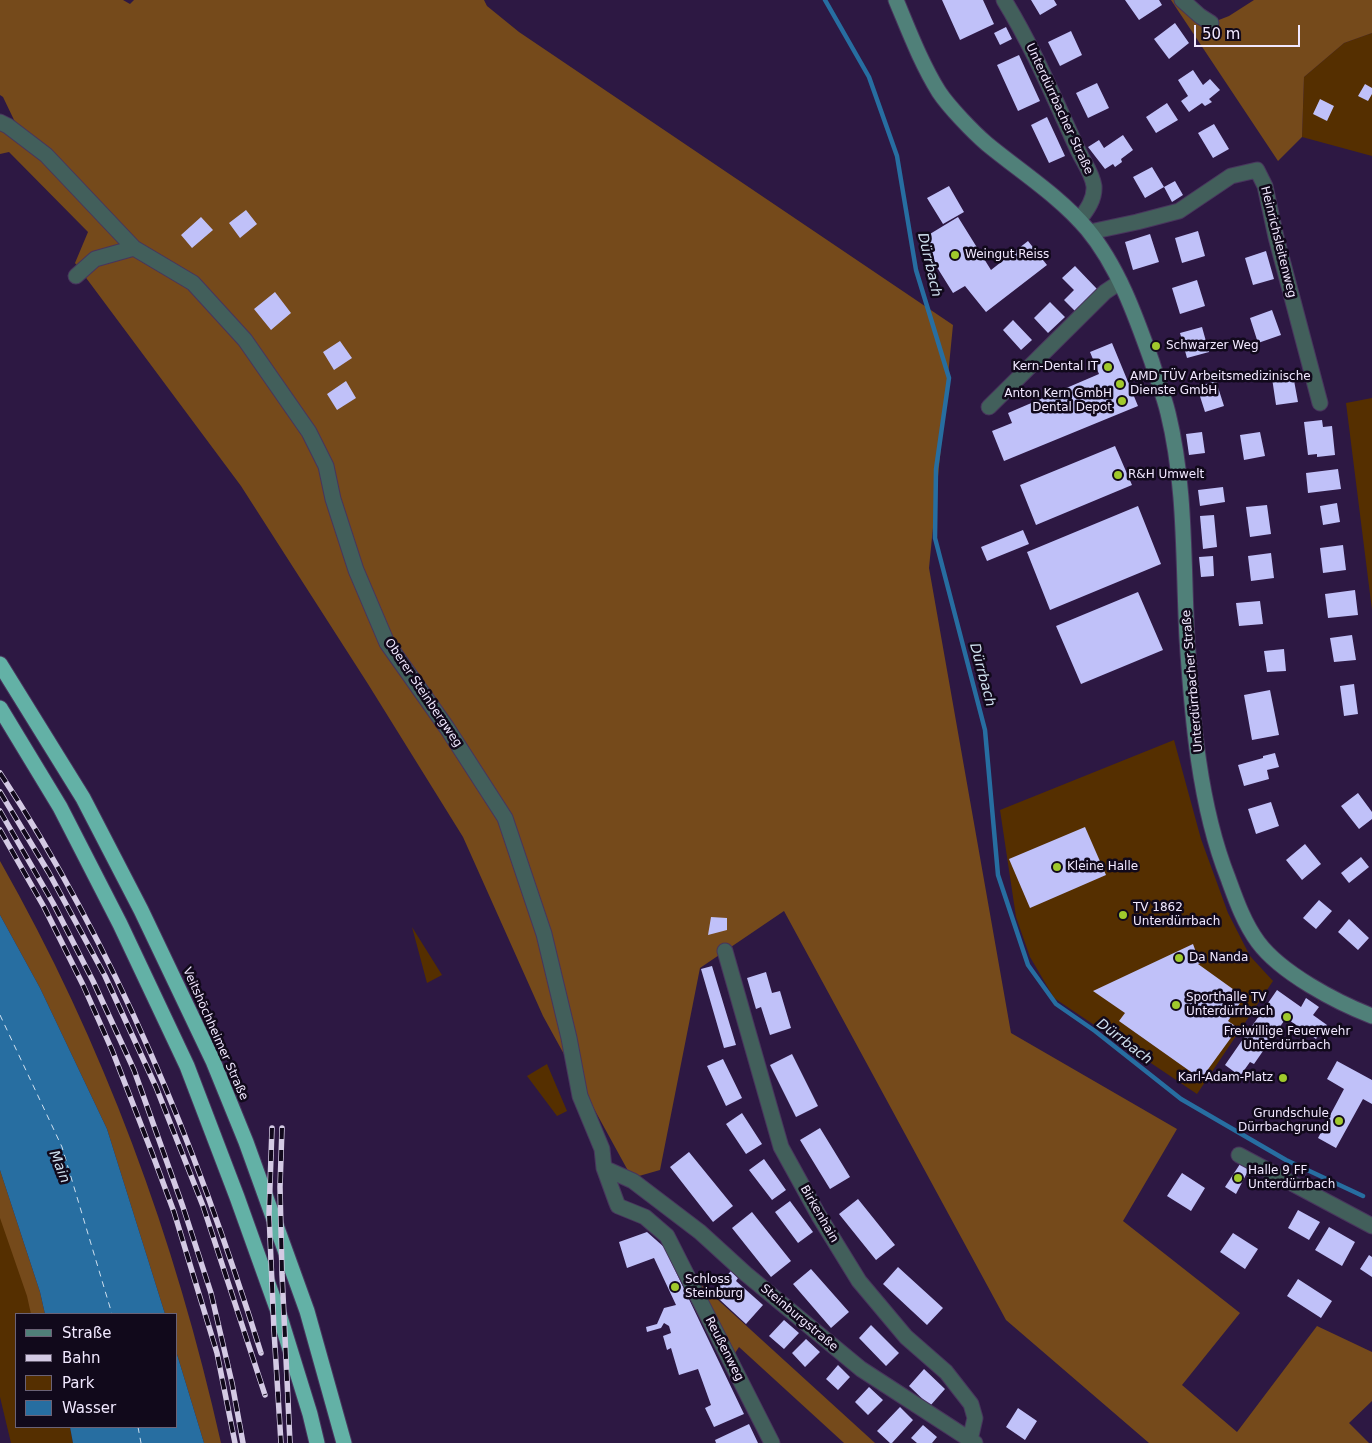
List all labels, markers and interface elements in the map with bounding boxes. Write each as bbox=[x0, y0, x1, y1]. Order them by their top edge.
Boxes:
scale bar bbox=[1197, 15, 1303, 47]
text: 50 m bbox=[1202, 25, 1240, 43]
street label: Unterdürrbacher Straße bbox=[1022, 41, 1096, 177]
street label: Heinrichsleitenweg bbox=[1257, 185, 1299, 299]
water label: Dürrbach bbox=[913, 231, 945, 299]
place label: Weingut Reiss bbox=[965, 248, 1049, 262]
marker: Weingut Reiss bbox=[949, 249, 961, 261]
place label: Schwarzer Weg bbox=[1166, 339, 1259, 353]
marker: Schwarzer Weg bbox=[1150, 340, 1162, 352]
place label: Kern-Dental IT bbox=[1012, 360, 1098, 374]
marker: Kern-Dental IT bbox=[1102, 361, 1114, 373]
place label: AMD TÜV Arbeitsmedizinische Dienste GmbH bbox=[1130, 370, 1311, 398]
marker: AMD TÜV Arbeitsmedizinische Dienste GmbH bbox=[1114, 378, 1126, 390]
place label: Anton Kern GmbH Dental Depot bbox=[1004, 387, 1112, 415]
marker: Anton Kern GmbH Dental Depot bbox=[1116, 395, 1128, 407]
place label: R&H Umwelt bbox=[1128, 468, 1204, 482]
marker: R&H Umwelt bbox=[1112, 469, 1124, 481]
street label: Unterdürrbacher Straße bbox=[1180, 609, 1206, 753]
street label: Oberer Steinbergweg bbox=[381, 636, 465, 750]
water label: Dürrbach bbox=[965, 641, 999, 709]
place label: Kleine Halle bbox=[1067, 860, 1138, 874]
marker: Kleine Halle bbox=[1051, 861, 1063, 873]
place label: TV 1862 Unterdürrbach bbox=[1133, 901, 1220, 929]
marker: TV 1862 Unterdürrbach bbox=[1117, 909, 1129, 921]
place label: Da Nanda bbox=[1189, 951, 1248, 965]
marker: Da Nanda bbox=[1173, 952, 1185, 964]
street label: Veitshöchheimer Straße bbox=[179, 965, 251, 1103]
place label: Sporthalle TV Unterdürrbach bbox=[1186, 991, 1273, 1019]
marker: Sporthalle TV Unterdürrbach bbox=[1170, 999, 1182, 1011]
marker: Freiwillige Feuerwehr Unterdürrbach bbox=[1281, 1011, 1293, 1023]
water label: Dürrbach bbox=[1093, 1016, 1155, 1068]
place label: Freiwillige Feuerwehr Unterdürrbach bbox=[1224, 1025, 1350, 1053]
place label: Karl-Adam-Platz bbox=[1178, 1071, 1273, 1085]
marker: Karl-Adam-Platz bbox=[1277, 1072, 1289, 1084]
place label: Grundschule Dürrbachgrund bbox=[1238, 1107, 1329, 1135]
marker: Grundschule Dürrbachgrund bbox=[1333, 1115, 1345, 1127]
water label: Main bbox=[45, 1148, 73, 1186]
place label: Halle 9 FF Unterdürrbach bbox=[1248, 1164, 1335, 1192]
marker: Halle 9 FF Unterdürrbach bbox=[1232, 1172, 1244, 1184]
street label: Birkenhain bbox=[797, 1183, 841, 1245]
place label: Schloss Steinburg bbox=[685, 1273, 743, 1301]
marker: Schloss Steinburg bbox=[669, 1281, 681, 1293]
street label: Steinburgstraße bbox=[757, 1282, 841, 1354]
legend bbox=[15, 1313, 178, 1428]
street label: Reußenweg bbox=[702, 1314, 746, 1384]
text: Straße bbox=[62, 1324, 111, 1342]
text: Bahn bbox=[62, 1349, 101, 1367]
text: Park bbox=[62, 1374, 94, 1392]
text: Wasser bbox=[62, 1399, 116, 1417]

